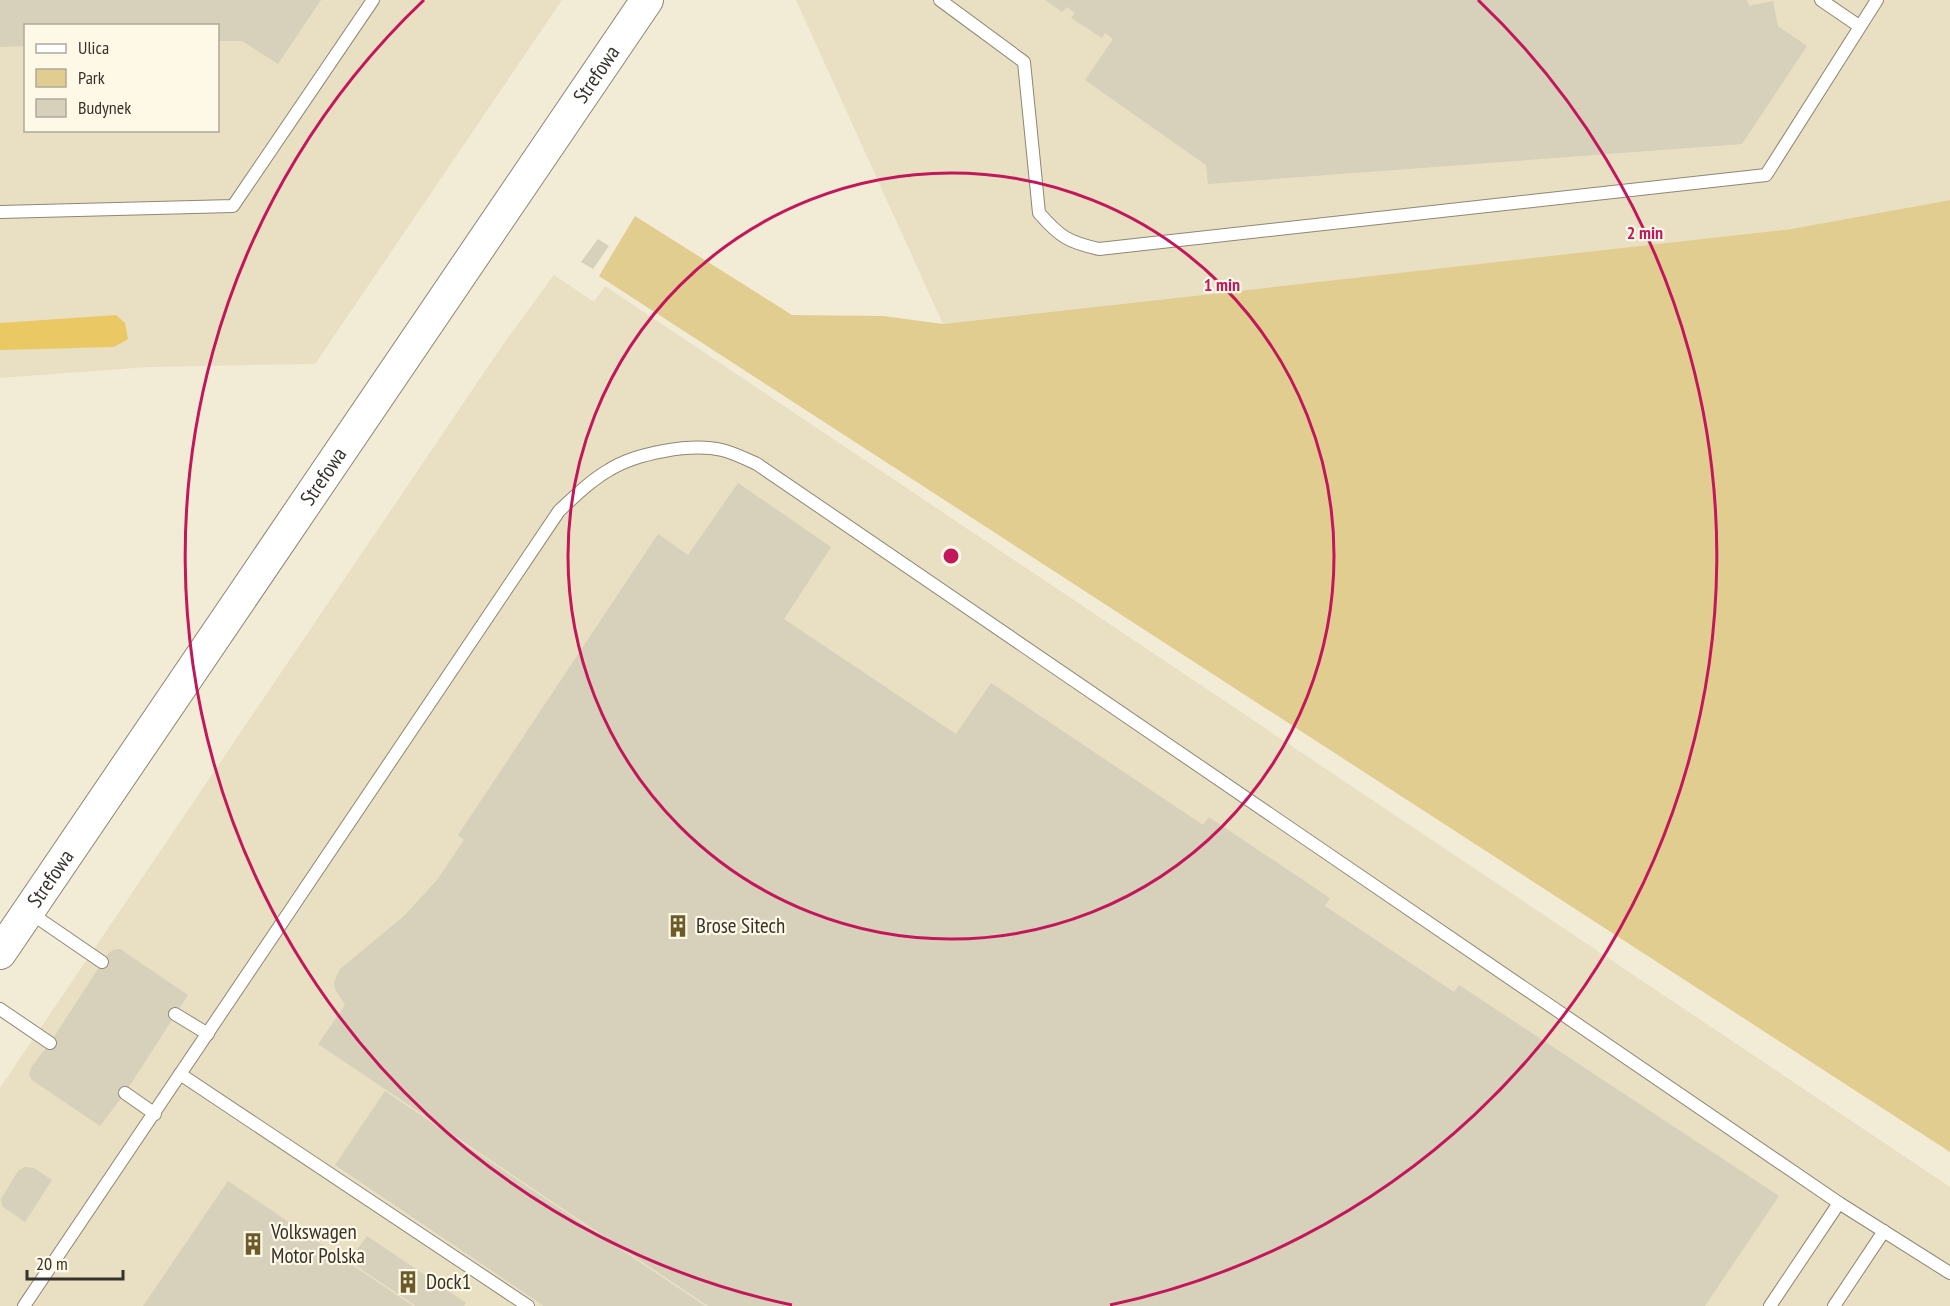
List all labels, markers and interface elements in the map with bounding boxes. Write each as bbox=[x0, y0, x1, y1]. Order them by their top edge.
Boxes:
legend bbox=[24, 24, 219, 132]
text: Ulica bbox=[78, 36, 109, 59]
street label: Strefowa bbox=[567, 40, 625, 108]
text: Park bbox=[78, 66, 105, 89]
text: Budynek bbox=[78, 96, 131, 119]
text: 2 min bbox=[1627, 221, 1663, 244]
text: 1 min bbox=[1204, 273, 1240, 296]
street label: Strefowa bbox=[294, 442, 352, 510]
centre of rings bbox=[941, 546, 961, 566]
street label: Strefowa bbox=[21, 844, 79, 912]
place label: Brose Sitech bbox=[696, 912, 785, 939]
building icon: Brose Sitech bbox=[665, 913, 691, 939]
place label: Volkswagen Motor Polska bbox=[270, 1218, 365, 1269]
building icon: Volkswagen Motor Polska bbox=[240, 1231, 266, 1257]
scale bar bbox=[27, 1243, 123, 1281]
text: 20 m bbox=[36, 1252, 68, 1275]
place label: Dock1 bbox=[426, 1268, 471, 1295]
building icon: Dock1 bbox=[395, 1269, 421, 1295]

